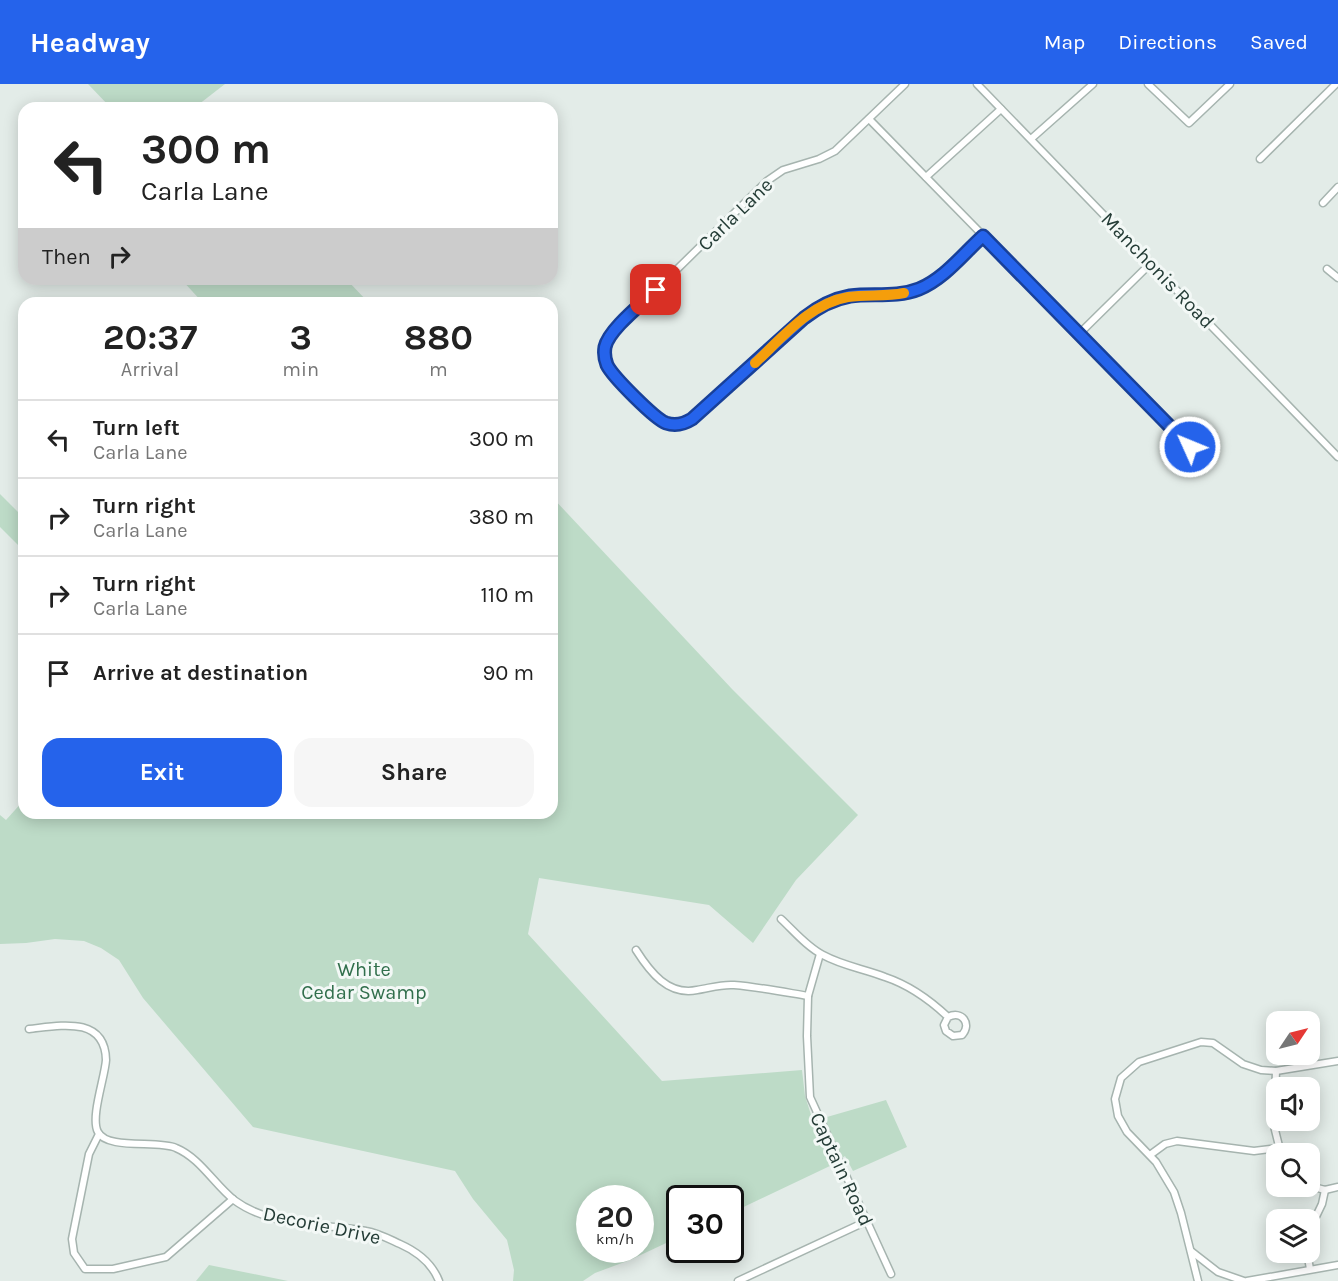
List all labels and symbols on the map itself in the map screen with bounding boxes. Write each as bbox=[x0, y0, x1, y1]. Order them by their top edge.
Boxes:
street label: Carla Lane bbox=[693, 173, 777, 255]
street label: Manchonis Road bbox=[1096, 207, 1219, 333]
pin bbox=[630, 264, 681, 315]
position arrow bbox=[1158, 415, 1222, 479]
park label: White Cedar Swamp bbox=[301, 958, 427, 1004]
north arrow bbox=[1266, 1011, 1320, 1065]
street label: Captain Road bbox=[805, 1109, 878, 1229]
speed limit sign: 30 bbox=[666, 1185, 744, 1263]
street label: Decorie Drive bbox=[261, 1202, 383, 1249]

